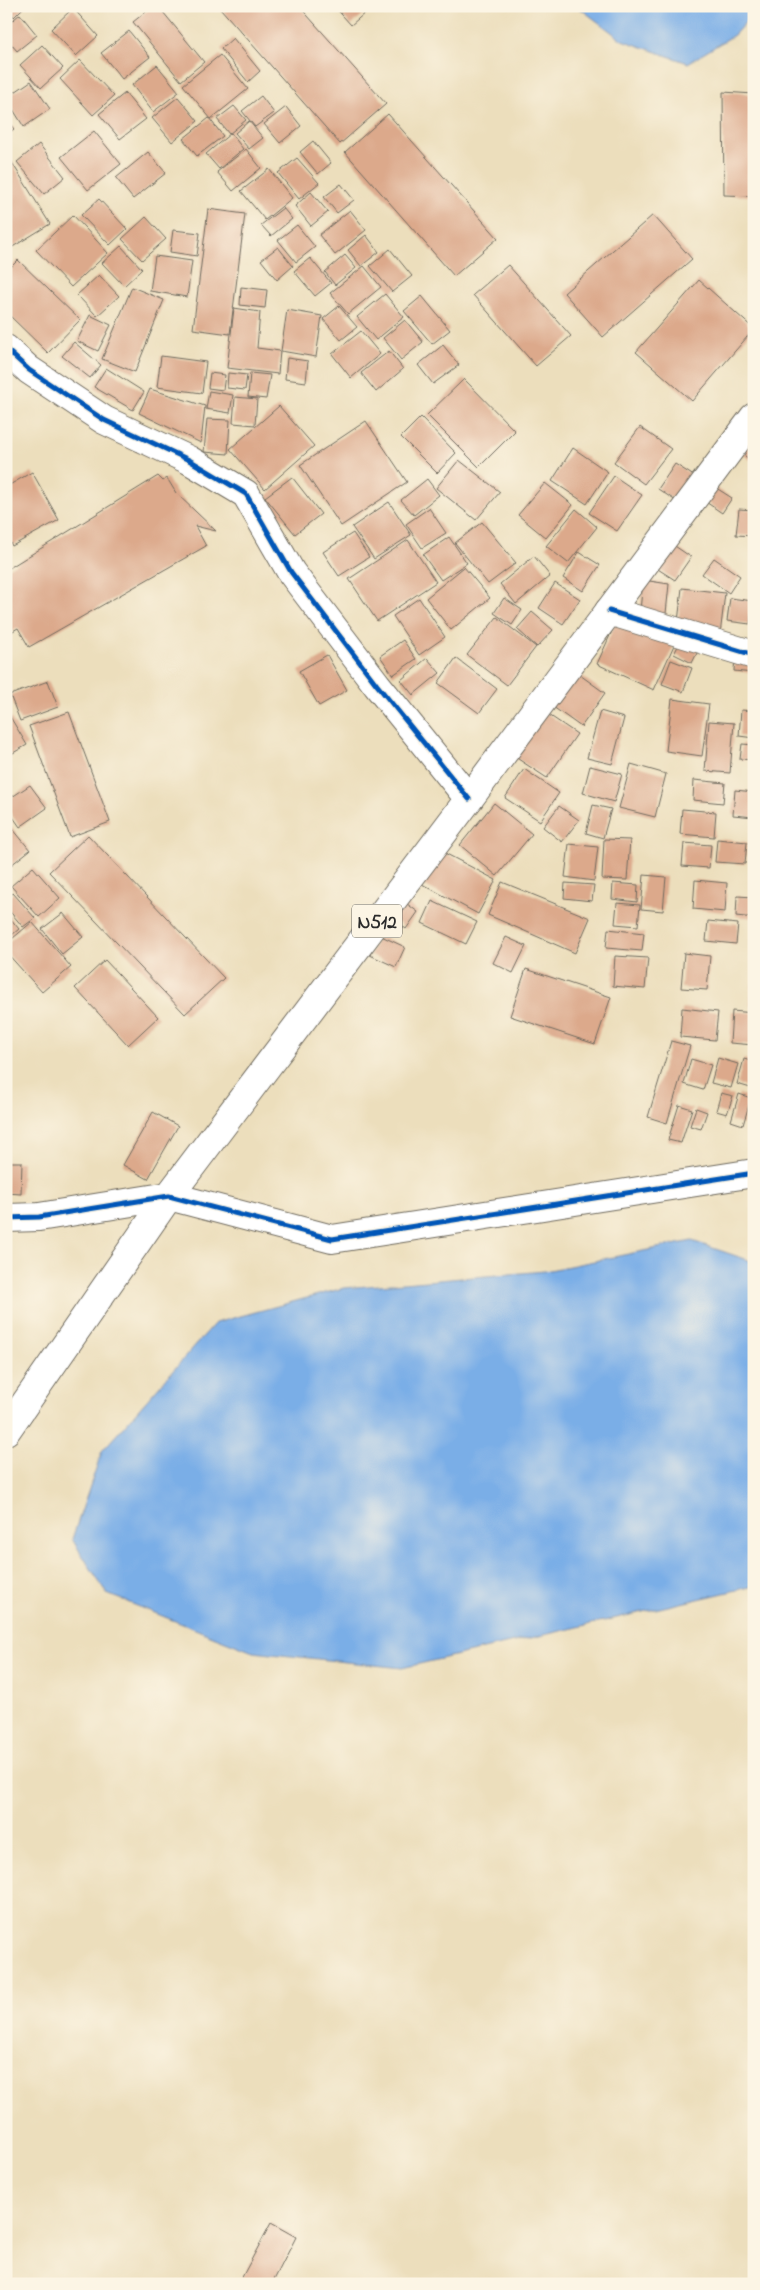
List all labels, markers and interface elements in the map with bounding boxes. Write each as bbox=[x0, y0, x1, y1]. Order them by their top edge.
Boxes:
road number: N512 bbox=[352, 904, 402, 938]

